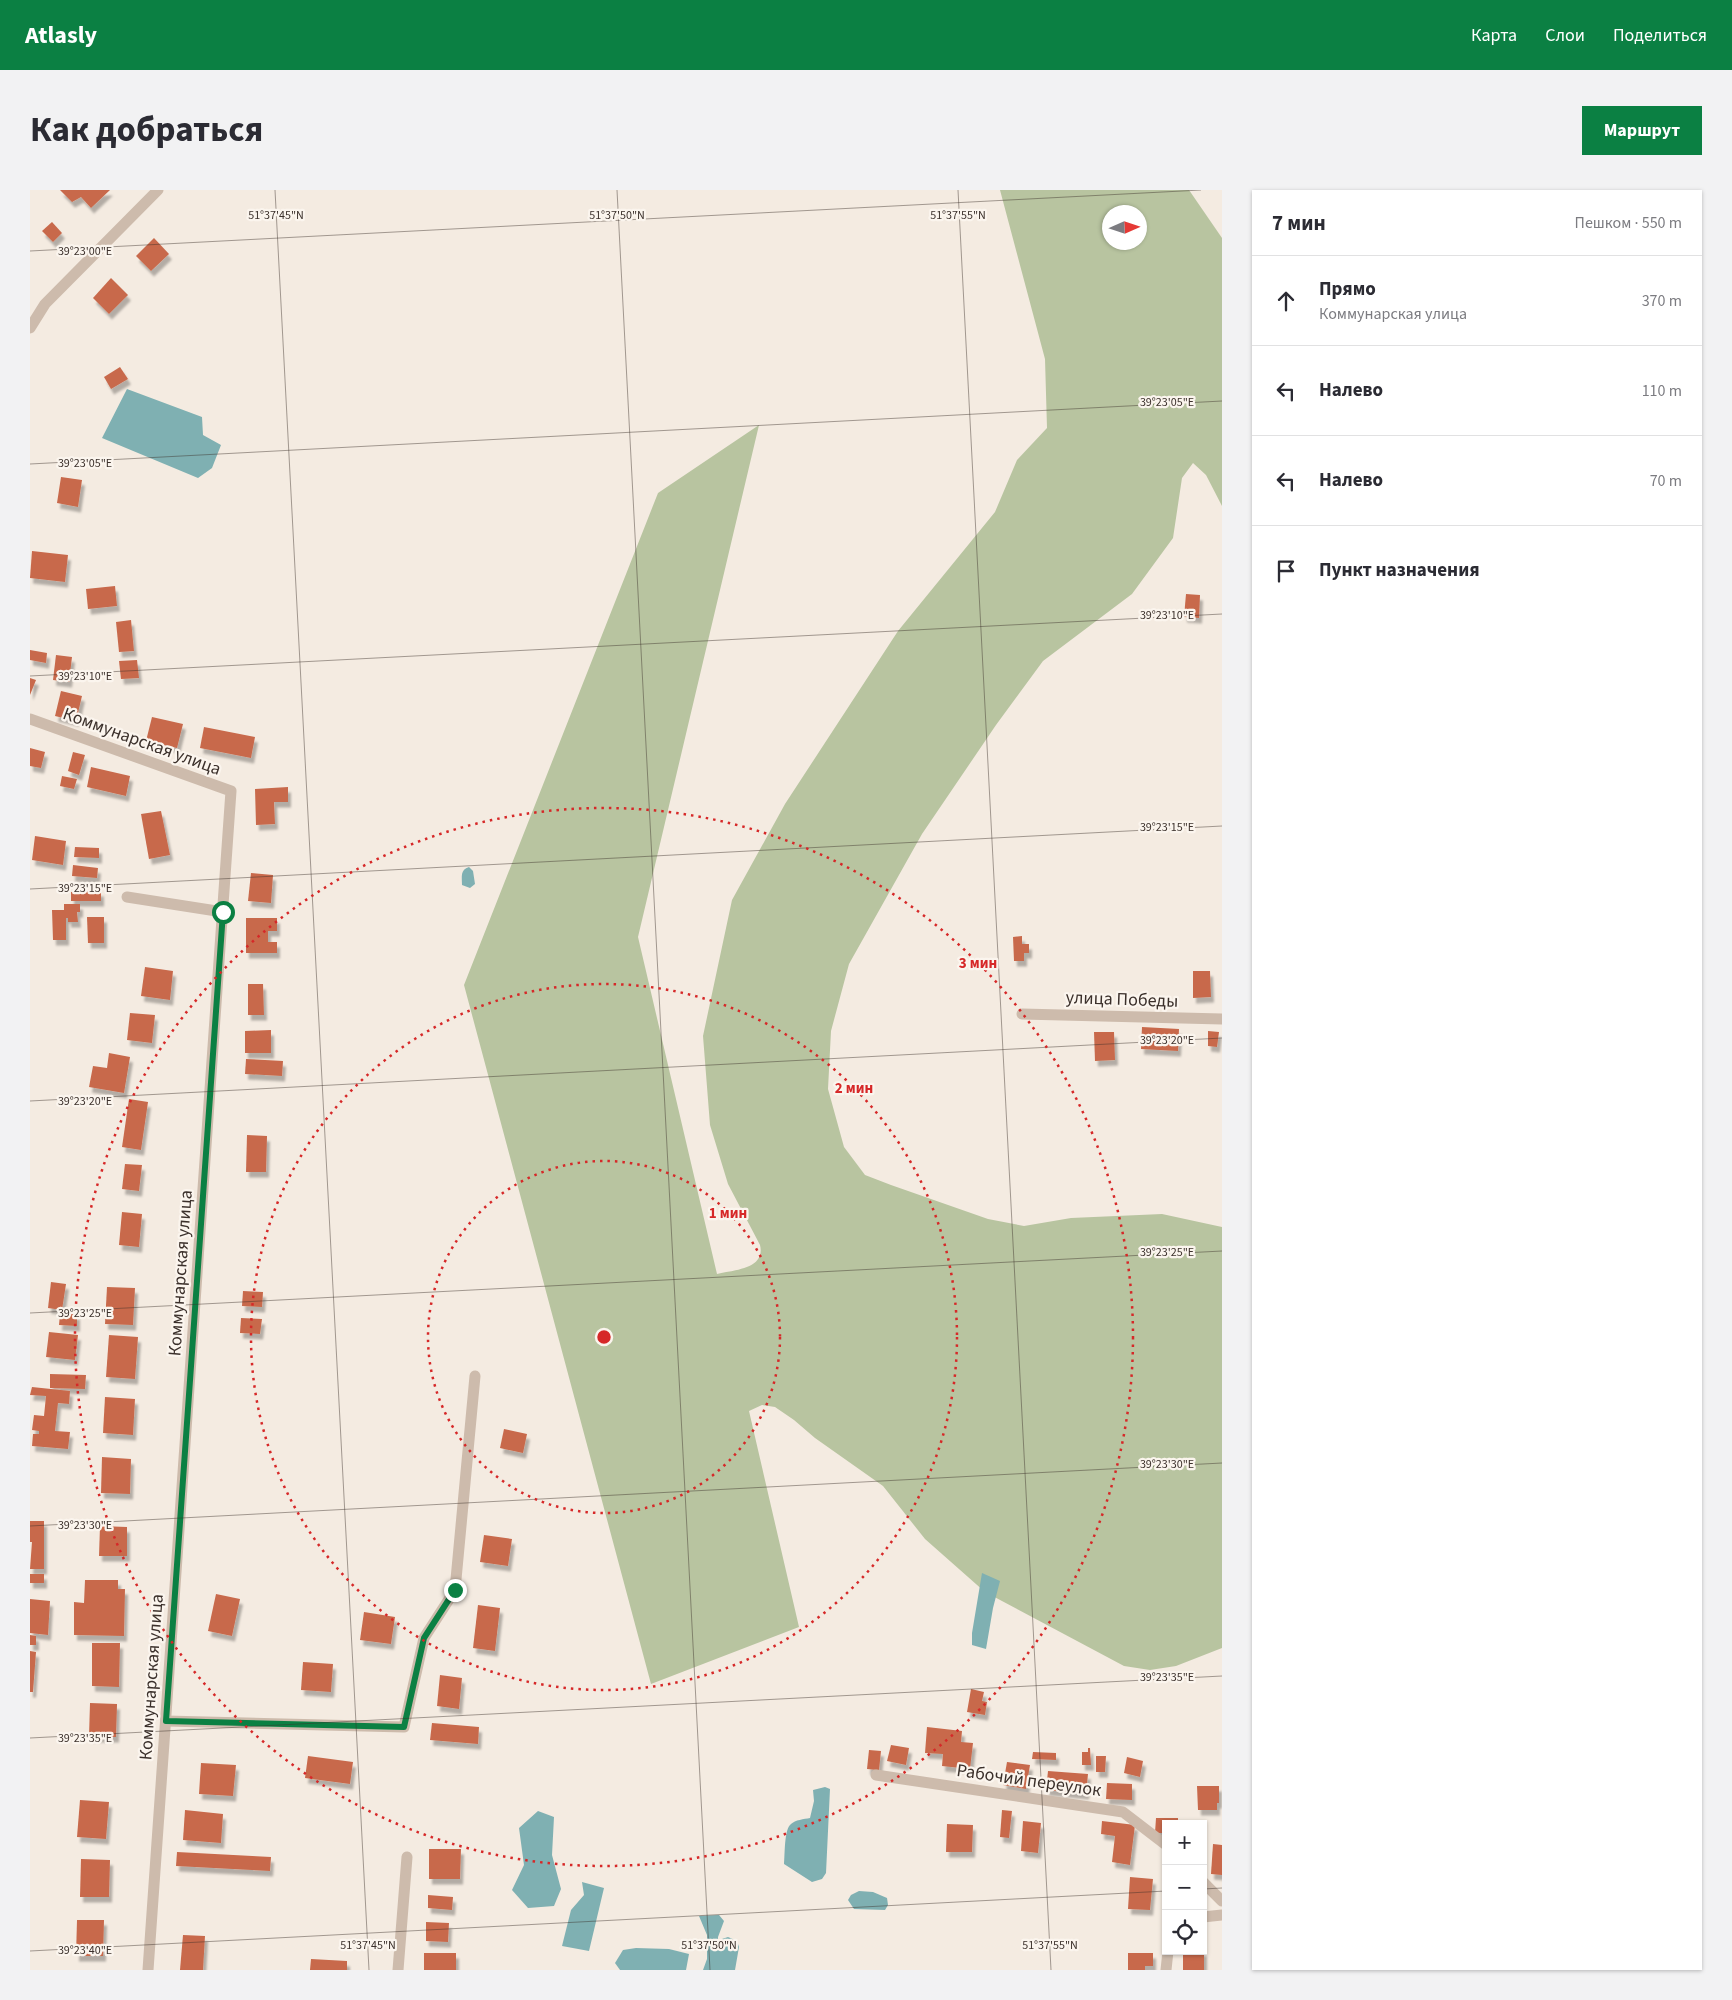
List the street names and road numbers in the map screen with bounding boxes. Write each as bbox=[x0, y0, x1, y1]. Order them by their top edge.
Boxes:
street label: Коммунарская улица bbox=[59, 701, 224, 782]
street label: улица Победы bbox=[1065, 985, 1179, 1014]
street label: Коммунарская улица bbox=[162, 1189, 199, 1357]
street label: Коммунарская улица bbox=[133, 1593, 170, 1761]
street label: Рабочий переулок bbox=[955, 1758, 1103, 1803]

